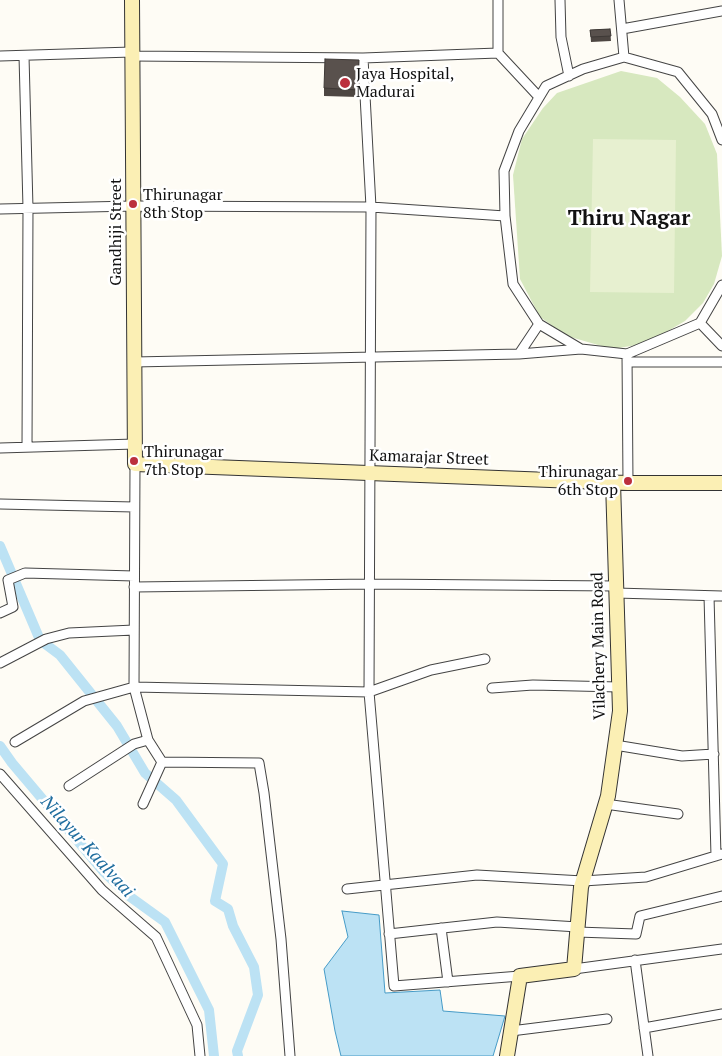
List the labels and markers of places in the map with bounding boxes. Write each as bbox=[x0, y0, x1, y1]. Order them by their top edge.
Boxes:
place label: Jaya Hospital, Madurai bbox=[356, 64, 454, 102]
marker: Jaya Hospital, Madurai bbox=[338, 76, 352, 90]
place label: Thirunagar 8th Stop bbox=[143, 185, 223, 223]
marker: Thirunagar 8th Stop bbox=[127, 198, 139, 210]
place label: Thirunagar 7th Stop bbox=[144, 442, 224, 480]
marker: Thirunagar 7th Stop bbox=[128, 455, 140, 467]
place label: Thirunagar 6th Stop bbox=[538, 462, 618, 500]
marker: Thirunagar 6th Stop bbox=[622, 475, 634, 487]

